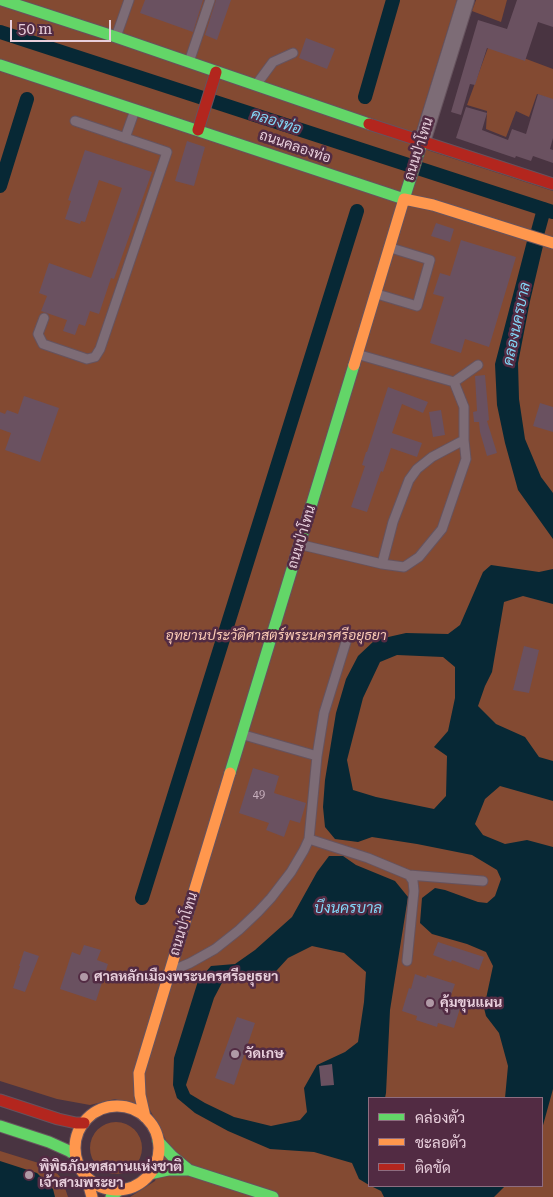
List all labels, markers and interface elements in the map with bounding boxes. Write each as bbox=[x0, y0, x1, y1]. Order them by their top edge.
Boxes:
scale bar bbox=[12, 10, 114, 42]
text: 50 m bbox=[18, 20, 52, 38]
water label: คลองท่อ bbox=[248, 105, 304, 139]
street label: ถนนป่าโทน bbox=[401, 115, 437, 183]
street label: ถนนคลองท่อ bbox=[257, 127, 333, 167]
water label: คลองนครบาล bbox=[499, 281, 535, 367]
street label: ถนนป่าโทน bbox=[284, 503, 320, 571]
park label: อุทยานประวัติศาสตร์พระนครศรีอยุธยา bbox=[165, 628, 387, 644]
house number: 49 bbox=[253, 788, 265, 802]
street label: ถนนป่าโทน bbox=[166, 890, 202, 958]
water label: บึงนครบาล bbox=[314, 900, 382, 918]
place label: ศาลหลักเมืองพระนครศรีอยุธยา bbox=[94, 969, 278, 985]
marker: ศาลหลักเมืองพระนครศรีอยุธยา bbox=[78, 971, 90, 983]
place label: คุ้มขุนแผน bbox=[440, 995, 502, 1011]
marker: คุ้มขุนแผน bbox=[424, 997, 436, 1009]
place label: วัดเกษ bbox=[245, 1046, 284, 1062]
marker: วัดเกษ bbox=[229, 1048, 241, 1060]
legend bbox=[368, 1097, 543, 1187]
text: คล่องตัว bbox=[415, 1109, 465, 1127]
text: ชะลอตัว bbox=[415, 1134, 466, 1152]
place label: พิพิธภัณฑสถานแห่งชาติ เจ้าสามพระยา bbox=[39, 1159, 182, 1192]
text: ติดขัด bbox=[415, 1159, 451, 1177]
marker: พิพิธภัณฑสถานแห่งชาติ เจ้าสามพระยา bbox=[23, 1169, 35, 1181]

